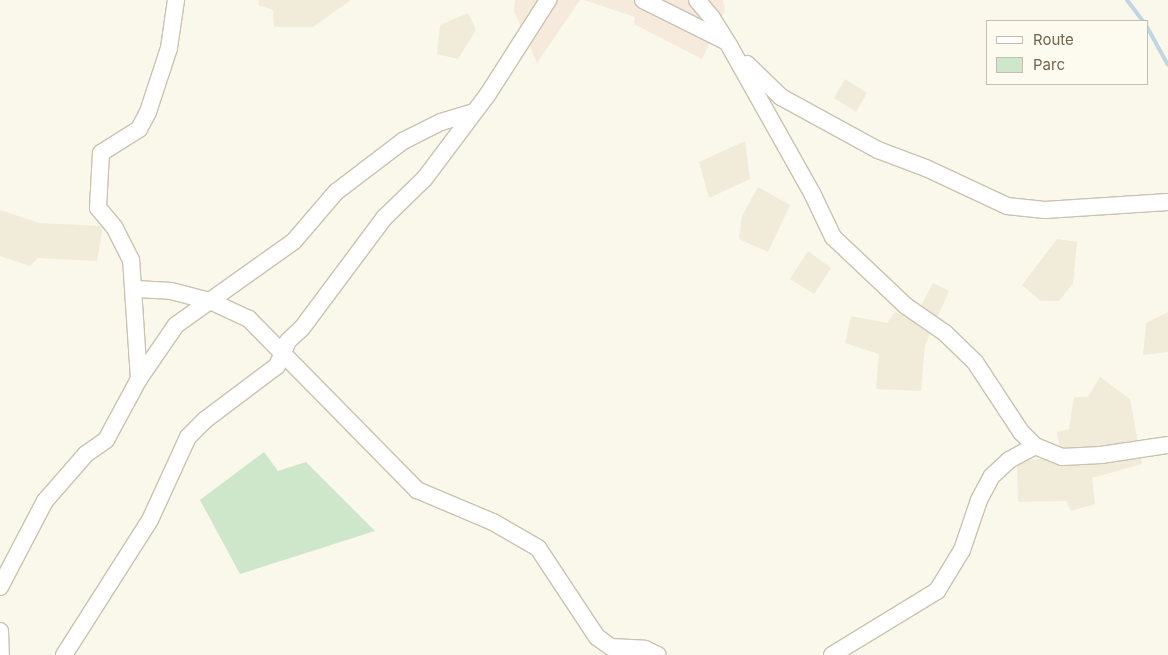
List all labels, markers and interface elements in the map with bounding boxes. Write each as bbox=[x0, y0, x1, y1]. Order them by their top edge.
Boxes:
legend bbox=[986, 20, 1148, 85]
text: Route bbox=[1033, 30, 1074, 49]
text: Parc bbox=[1033, 55, 1065, 74]

